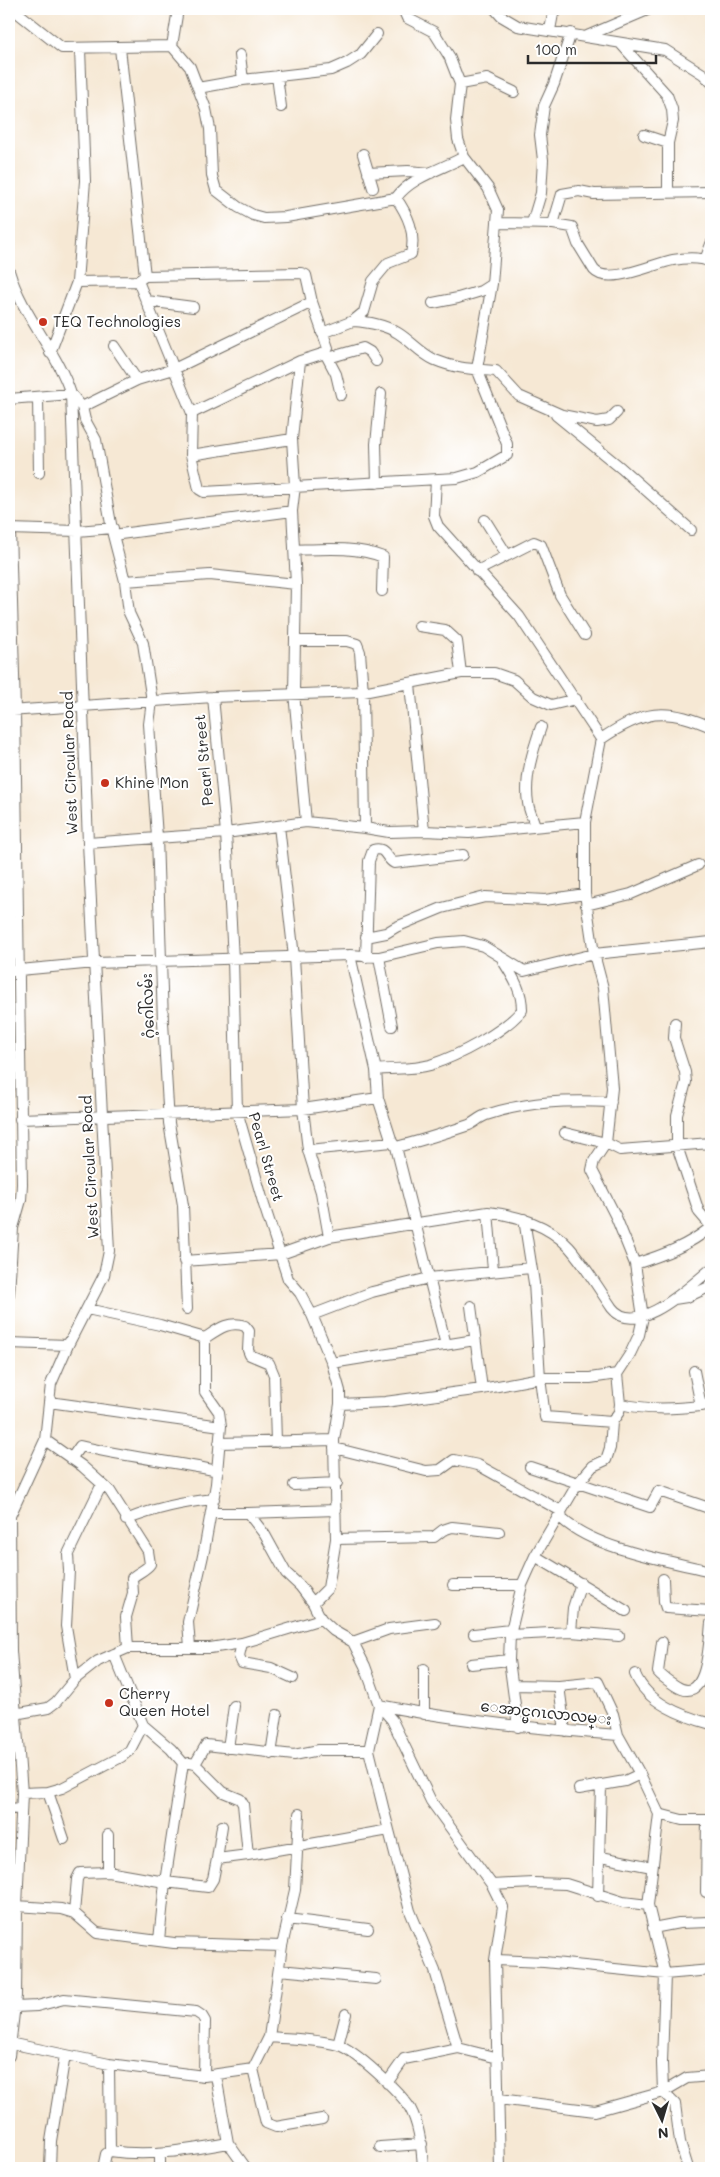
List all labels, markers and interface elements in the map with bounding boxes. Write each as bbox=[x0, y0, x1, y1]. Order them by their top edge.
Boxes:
scale bar bbox=[528, 32, 655, 64]
text: 100 m bbox=[535, 39, 577, 59]
place label: TEQ Technologies bbox=[53, 311, 181, 331]
marker: TEQ Technologies bbox=[37, 316, 49, 328]
street label: West Circular Road bbox=[56, 691, 82, 835]
street label: Pearl Street bbox=[189, 714, 217, 807]
place label: Khine Mon bbox=[115, 772, 189, 792]
marker: Khine Mon bbox=[99, 777, 111, 789]
street label: ဂံ့ဂေါ်လမ်း bbox=[136, 973, 159, 1039]
street label: West Circular Road bbox=[75, 1095, 103, 1239]
street label: Pearl Street bbox=[245, 1110, 289, 1204]
place label: Cherry Queen Hotel bbox=[119, 1683, 210, 1720]
street label: ေအာင္မဂၤလာလမ္း bbox=[479, 1695, 613, 1732]
marker: Cherry Queen Hotel bbox=[103, 1697, 115, 1709]
north arrow bbox=[638, 2094, 688, 2144]
text: N bbox=[657, 2124, 669, 2143]

